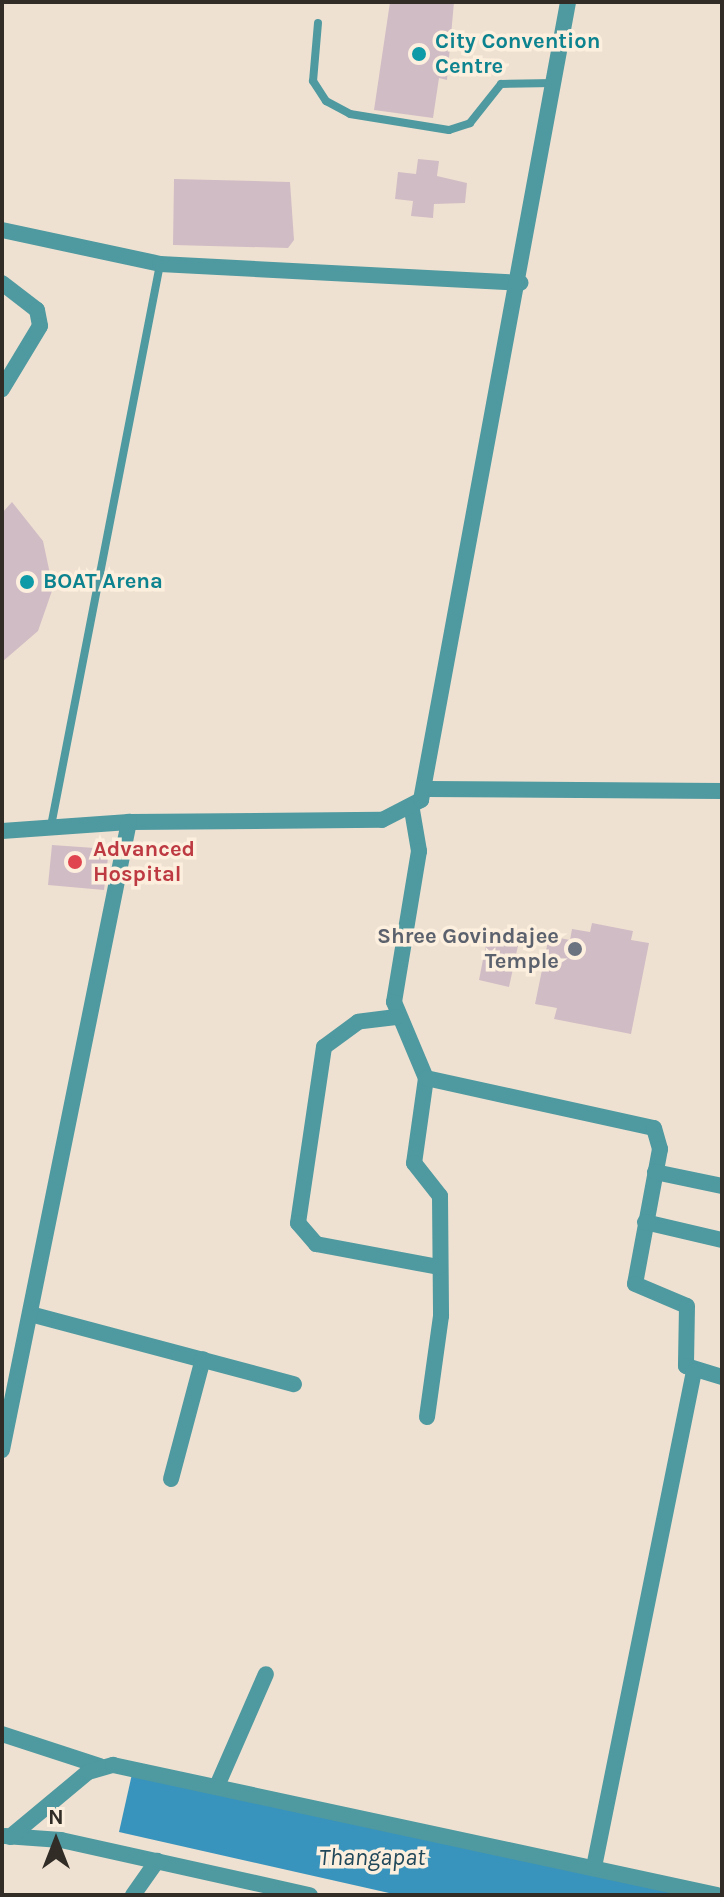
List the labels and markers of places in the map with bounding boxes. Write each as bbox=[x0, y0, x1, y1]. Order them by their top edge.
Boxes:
place label: City Convention Centre bbox=[435, 28, 600, 80]
marker: City Convention Centre bbox=[410, 45, 428, 63]
place label: BOAT Arena bbox=[43, 569, 163, 595]
marker: BOAT Arena bbox=[18, 573, 36, 591]
place label: Advanced Hospital bbox=[93, 836, 195, 888]
marker: Advanced Hospital bbox=[64, 851, 86, 873]
place label: Shree Govindajee Temple bbox=[377, 923, 559, 974]
marker: Shree Govindajee Temple bbox=[566, 940, 584, 958]

